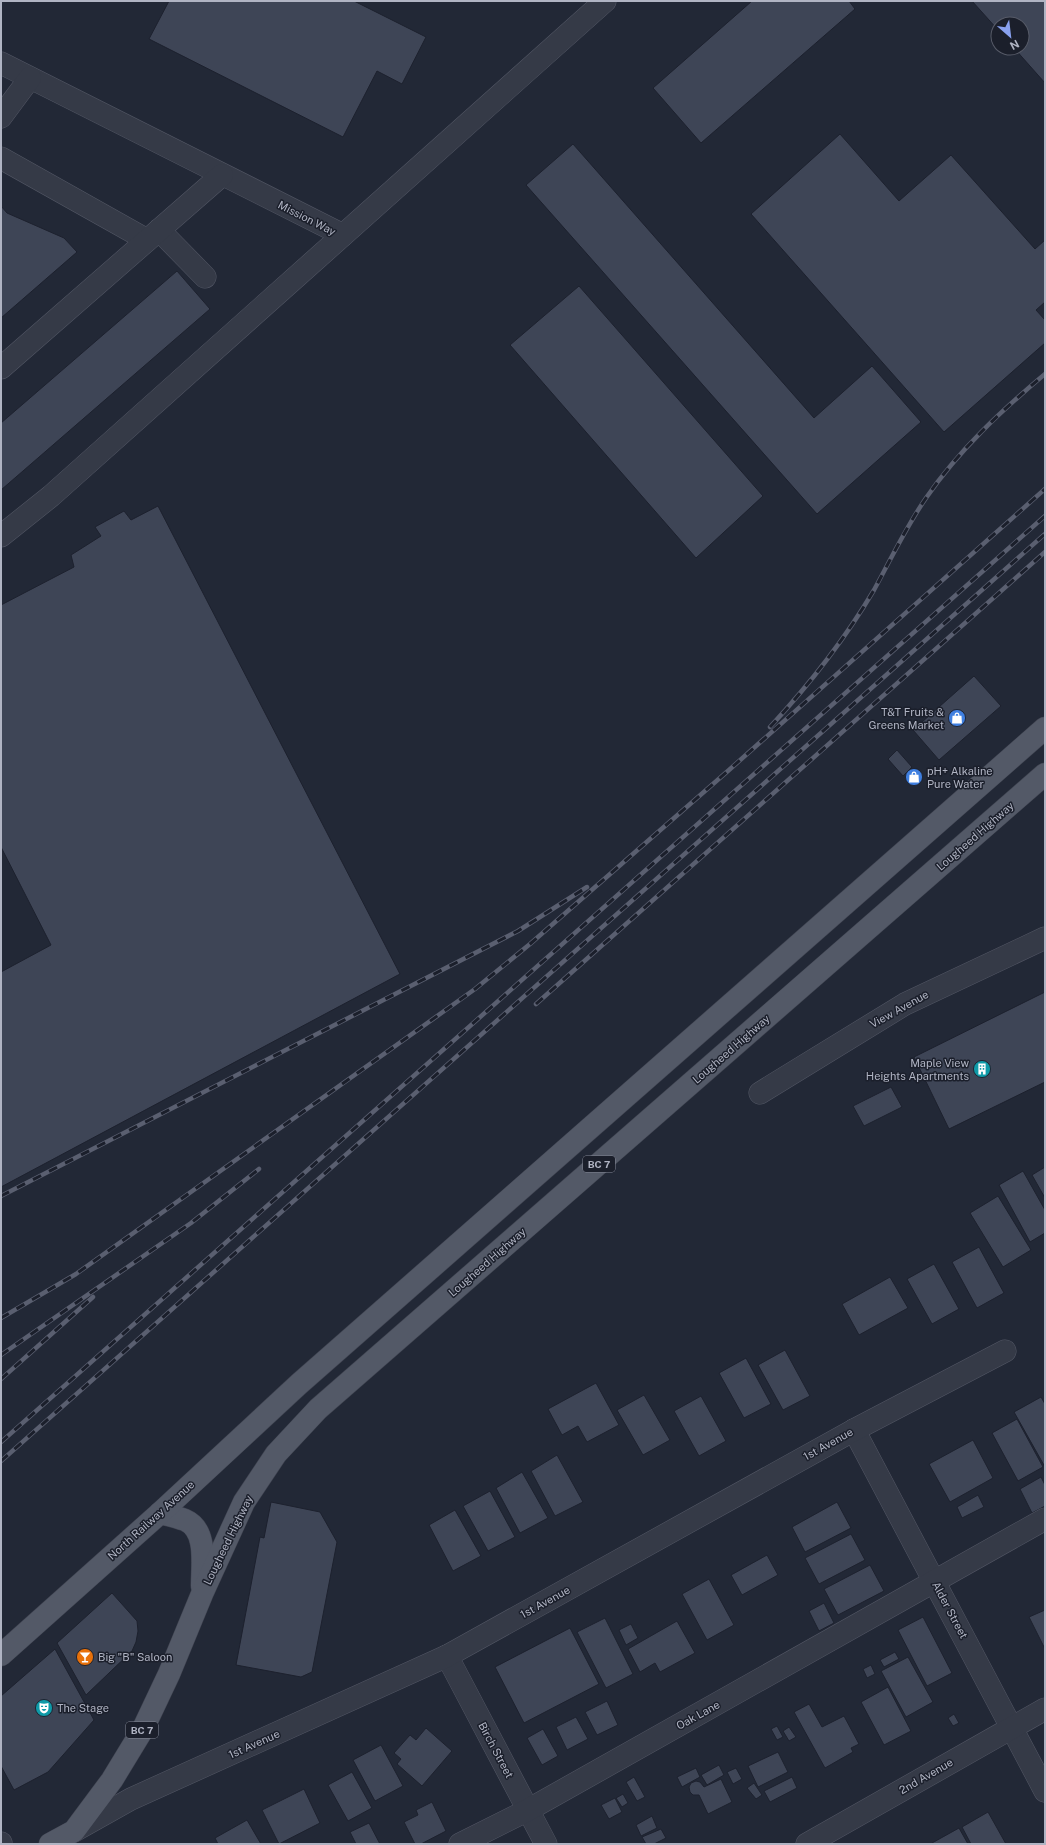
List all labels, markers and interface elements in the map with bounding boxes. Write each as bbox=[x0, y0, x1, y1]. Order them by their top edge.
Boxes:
north arrow bbox=[990, 16, 1030, 56]
text: N bbox=[1008, 38, 1021, 52]
street label: Mission Way bbox=[276, 198, 338, 238]
place label: T&T Fruits & Greens Market bbox=[869, 706, 944, 731]
shop icon: T&T Fruits & Greens Market bbox=[947, 708, 967, 728]
place label: pH+ Alkaline Pure Water bbox=[927, 765, 993, 790]
shop icon: pH+ Alkaline Pure Water bbox=[904, 767, 924, 787]
street label: Lougheed Highway bbox=[934, 799, 1016, 873]
street label: View Avenue bbox=[868, 988, 930, 1030]
street label: Lougheed Highway bbox=[690, 1012, 772, 1086]
place label: Maple View Heights Apartments bbox=[866, 1057, 969, 1082]
building icon: Maple View Heights Apartments bbox=[972, 1059, 992, 1079]
road number: BC 7 bbox=[583, 1156, 615, 1172]
street label: Lougheed Highway bbox=[446, 1225, 528, 1299]
street label: 1st Avenue bbox=[801, 1426, 855, 1462]
street label: North Railway Avenue bbox=[105, 1478, 197, 1562]
street label: Lougheed Highway bbox=[201, 1493, 255, 1587]
street label: Alder Street bbox=[930, 1579, 970, 1641]
street label: 1st Avenue bbox=[518, 1584, 572, 1620]
bar icon: Big "B" Saloon bbox=[75, 1647, 95, 1667]
place label: Big "B" Saloon bbox=[98, 1651, 172, 1663]
theatre icon: The Stage bbox=[34, 1698, 54, 1718]
street label: Oak Lane bbox=[674, 1698, 722, 1732]
place label: The Stage bbox=[57, 1702, 109, 1714]
street label: Birch Street bbox=[476, 1720, 516, 1780]
road number: BC 7 bbox=[126, 1722, 158, 1738]
street label: 1st Avenue bbox=[227, 1727, 281, 1761]
street label: 2nd Avenue bbox=[897, 1756, 955, 1796]

